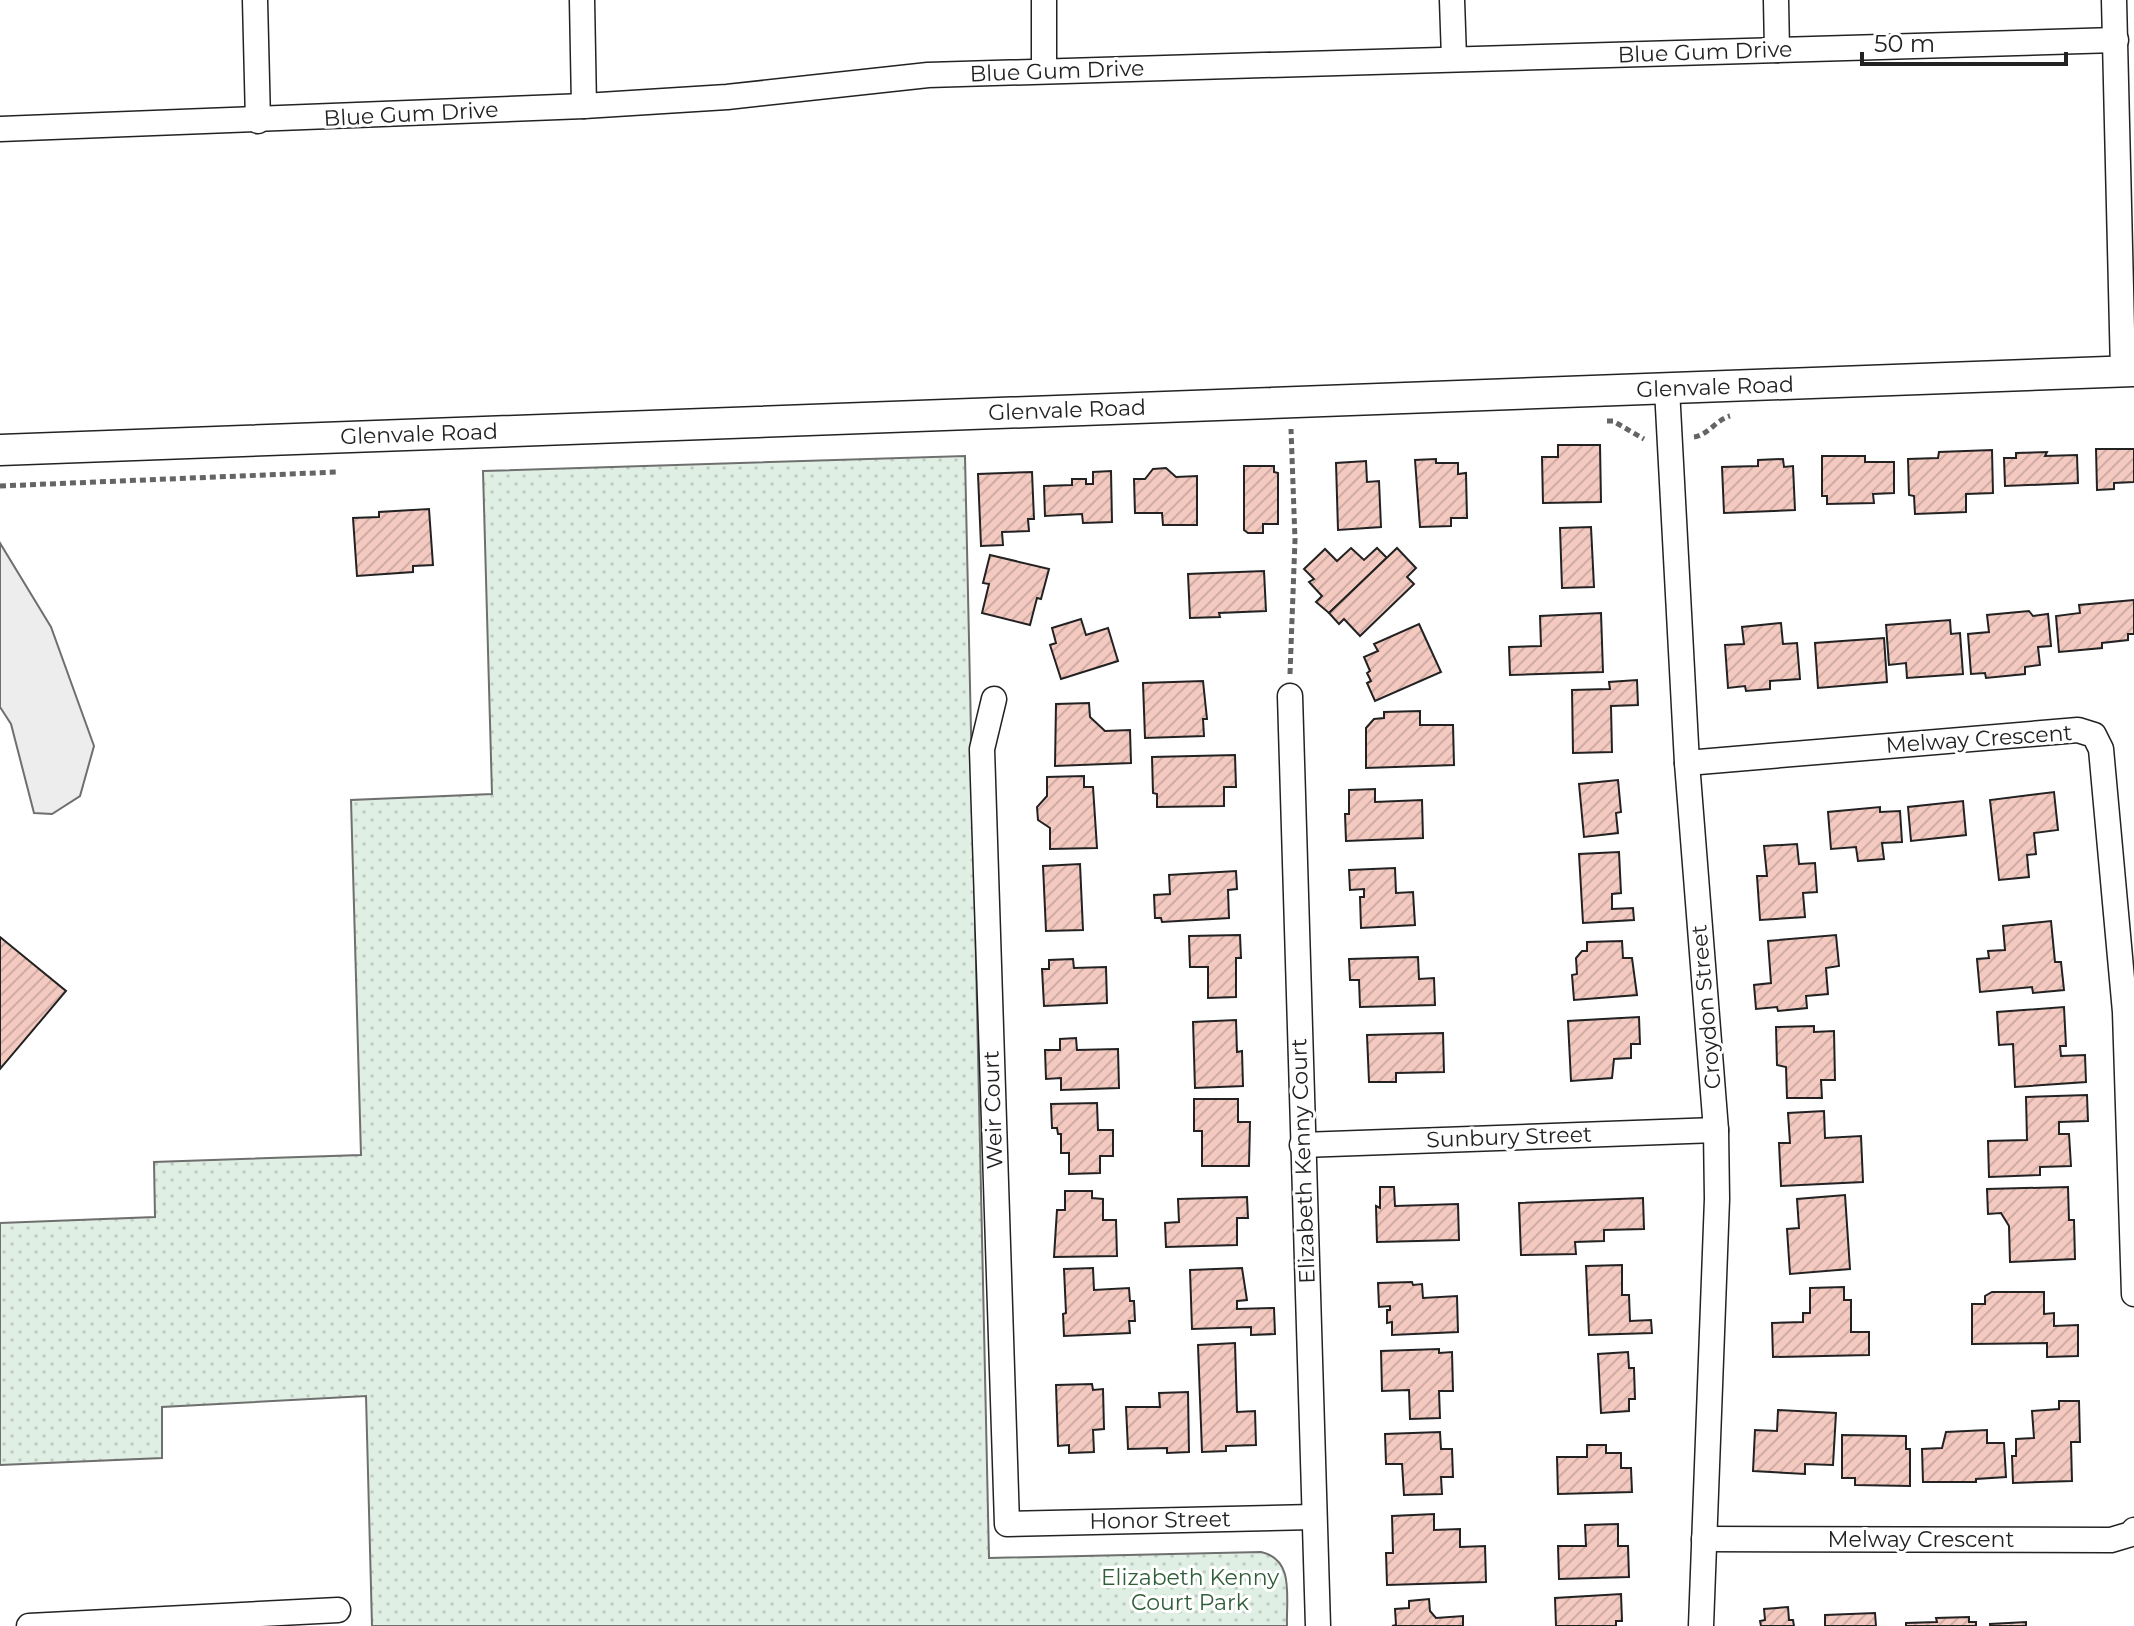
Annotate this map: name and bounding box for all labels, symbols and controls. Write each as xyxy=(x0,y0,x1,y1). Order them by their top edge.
scale bar xyxy=(1862,16,2066,66)
text: 50 m xyxy=(1874,29,1935,58)
street label: Blue Gum Drive xyxy=(1617,35,1793,69)
street label: Blue Gum Drive xyxy=(969,54,1145,88)
street label: Blue Gum Drive xyxy=(323,96,499,132)
street label: Glenvale Road xyxy=(1636,371,1794,403)
street label: Glenvale Road xyxy=(988,394,1146,426)
street label: Glenvale Road xyxy=(340,418,498,450)
street label: Melway Crescent xyxy=(1885,719,2073,759)
street label: Croydon Street xyxy=(1685,924,1727,1090)
street label: Elizabeth Kenny Court xyxy=(1285,1038,1321,1284)
street label: Weir Court xyxy=(977,1050,1009,1170)
street label: Sunbury Street xyxy=(1426,1121,1592,1153)
street label: Honor Street xyxy=(1089,1505,1231,1535)
street label: Melway Crescent xyxy=(1828,1526,2014,1553)
park label: Elizabeth Kenny Court Park xyxy=(1101,1564,1279,1616)

